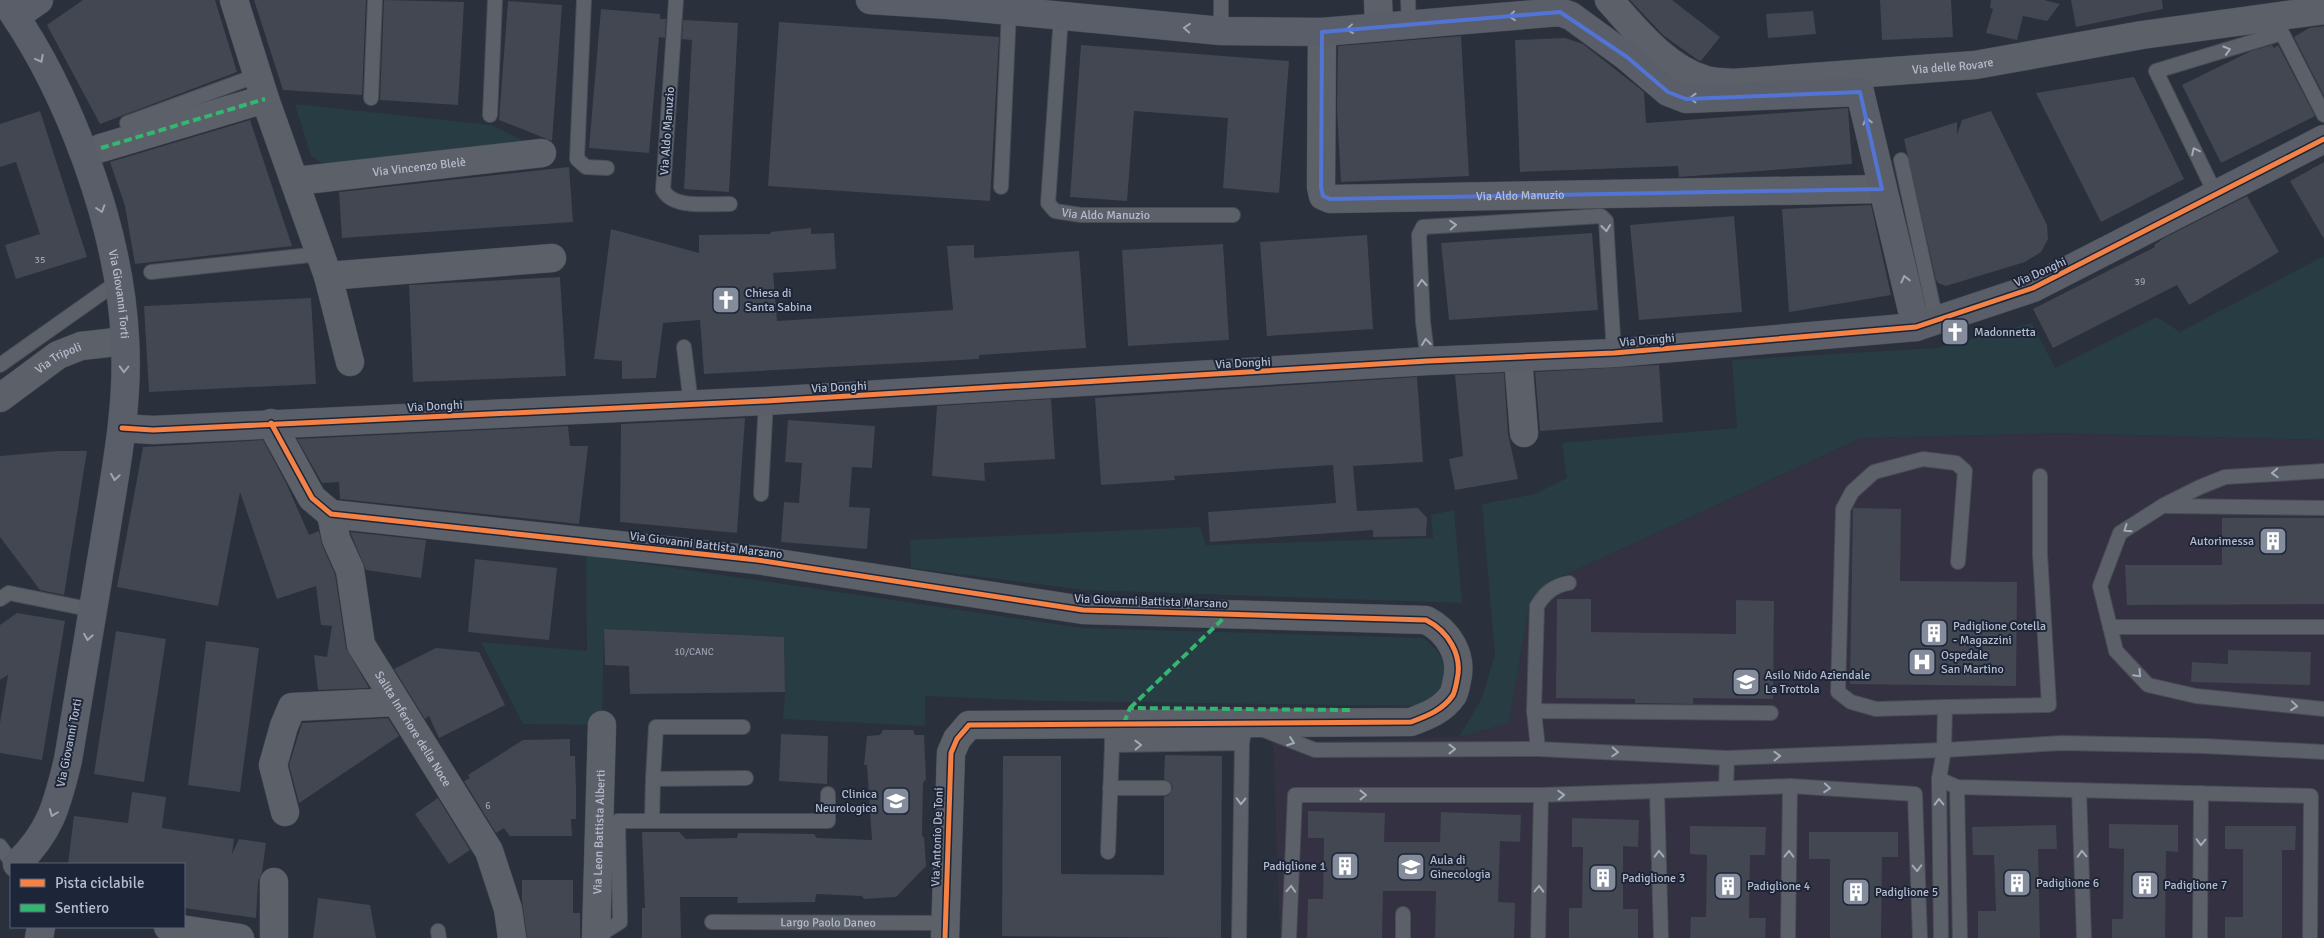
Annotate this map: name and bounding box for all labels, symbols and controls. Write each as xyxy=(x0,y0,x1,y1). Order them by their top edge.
one-way arrow xyxy=(1507,10,1515,21)
one-way arrow xyxy=(1183,23,1191,34)
one-way arrow xyxy=(1345,23,1353,34)
one-way arrow xyxy=(2222,45,2230,55)
one-way arrow xyxy=(33,54,43,63)
street label: Via delle Rovare xyxy=(1911,55,1995,78)
street label: Via Aldo Manuzio xyxy=(657,86,678,176)
one-way arrow xyxy=(1688,93,1696,103)
one-way arrow xyxy=(1863,117,1873,125)
one-way arrow xyxy=(2191,147,2201,156)
street label: Via Vincenzo Blelè xyxy=(372,155,467,180)
street label: Via Aldo Manuzio xyxy=(1476,188,1565,204)
one-way arrow xyxy=(95,204,105,213)
street label: Via Aldo Manuzio xyxy=(1060,205,1150,223)
one-way arrow xyxy=(1449,219,1457,230)
one-way arrow xyxy=(1600,224,1611,232)
street label: Via Giovanni Torti xyxy=(105,248,132,339)
house number: 35 xyxy=(35,254,45,266)
street label: Via Donghi xyxy=(2012,254,2069,291)
one-way arrow xyxy=(1900,276,1910,284)
house number: 39 xyxy=(2135,276,2145,288)
one-way arrow xyxy=(1416,279,1427,287)
church icon: Chiesa di Santa Sabina xyxy=(711,285,741,315)
place label: Chiesa di Santa Sabina xyxy=(745,286,812,315)
church icon: Madonnetta xyxy=(1940,317,1970,347)
place label: Madonnetta xyxy=(1974,325,2036,340)
street label: Via Donghi xyxy=(1619,331,1675,350)
one-way arrow xyxy=(1421,337,1432,345)
street label: Via Tripoli xyxy=(32,340,84,377)
street label: Via Donghi xyxy=(1215,355,1271,372)
one-way arrow xyxy=(119,365,130,373)
street label: Via Donghi xyxy=(811,379,867,396)
street label: Via Donghi xyxy=(407,398,463,415)
one-way arrow xyxy=(2271,468,2279,479)
one-way arrow xyxy=(110,473,121,481)
one-way arrow xyxy=(2123,523,2133,532)
building icon: Autorimessa xyxy=(2258,526,2288,556)
street label: Via Giovanni Battista Marsano xyxy=(629,529,783,562)
place label: Autorimessa xyxy=(2190,534,2254,549)
street label: Via Giovanni Battista Marsano xyxy=(1074,591,1228,612)
building icon: Padiglione Cotella - Magazzini xyxy=(1919,618,1949,648)
place label: Padiglione Cotella - Magazzini xyxy=(1953,619,2046,648)
one-way arrow xyxy=(84,633,94,641)
house number: 10/CANC xyxy=(674,646,714,658)
hospital icon: Ospedale San Martino xyxy=(1907,647,1937,677)
place label: Ospedale San Martino xyxy=(1941,648,2004,677)
school or university icon: Asilo Nido Aziendale La Trottola xyxy=(1731,667,1761,697)
street label: Salita Inferiore della Noce xyxy=(371,668,454,790)
place label: Asilo Nido Aziendale La Trottola xyxy=(1765,668,1870,697)
one-way arrow xyxy=(2132,668,2141,677)
street label: Via Giovanni Torti xyxy=(54,698,85,789)
one-way arrow xyxy=(2290,700,2298,711)
one-way arrow xyxy=(1286,736,1295,746)
one-way arrow xyxy=(1134,739,1142,750)
one-way arrow xyxy=(1448,744,1456,754)
one-way arrow xyxy=(1611,747,1619,758)
one-way arrow xyxy=(1774,751,1781,761)
street label: Via Leon Battista Alberti xyxy=(590,769,609,895)
one-way arrow xyxy=(1823,783,1831,794)
school or university icon: Clinica Neurologica xyxy=(881,786,911,816)
place label: Clinica Neurologica xyxy=(815,787,877,816)
street label: Via Antonio De Toni xyxy=(928,787,947,887)
one-way arrow xyxy=(1557,789,1565,800)
one-way arrow xyxy=(1360,790,1367,800)
one-way arrow xyxy=(1236,798,1246,806)
one-way arrow xyxy=(1934,798,1944,806)
house number: 6 xyxy=(485,800,491,812)
one-way arrow xyxy=(49,808,59,817)
one-way arrow xyxy=(2196,838,2206,846)
one-way arrow xyxy=(1654,850,1664,858)
one-way arrow xyxy=(1784,850,1794,858)
one-way arrow xyxy=(2076,850,2087,858)
building icon: Padiglione 1 xyxy=(1330,851,1360,881)
school or university icon: Aula di Ginecologia xyxy=(1396,852,1426,882)
place label: Aula di Ginecologia xyxy=(1430,853,1491,882)
place label: Padiglione 1 xyxy=(1263,859,1326,874)
legend xyxy=(10,863,185,928)
building icon: Padiglione 3 xyxy=(1588,863,1618,893)
one-way arrow xyxy=(1912,864,1923,872)
building icon: Padiglione 6 xyxy=(2002,868,2032,898)
building icon: Padiglione 7 xyxy=(2130,870,2160,900)
place label: Padiglione 3 xyxy=(1622,871,1685,886)
building icon: Padiglione 4 xyxy=(1713,871,1743,901)
text: Pista ciclabile xyxy=(55,874,144,892)
place label: Padiglione 6 xyxy=(2036,876,2099,891)
building icon: Padiglione 5 xyxy=(1841,877,1871,907)
place label: Padiglione 7 xyxy=(2164,878,2227,893)
place label: Padiglione 4 xyxy=(1747,879,1811,894)
one-way arrow xyxy=(1285,885,1296,893)
one-way arrow xyxy=(1534,885,1544,893)
place label: Padiglione 5 xyxy=(1875,885,1938,900)
text: Sentiero xyxy=(55,899,109,917)
street label: Largo Paolo Daneo xyxy=(780,915,876,931)

